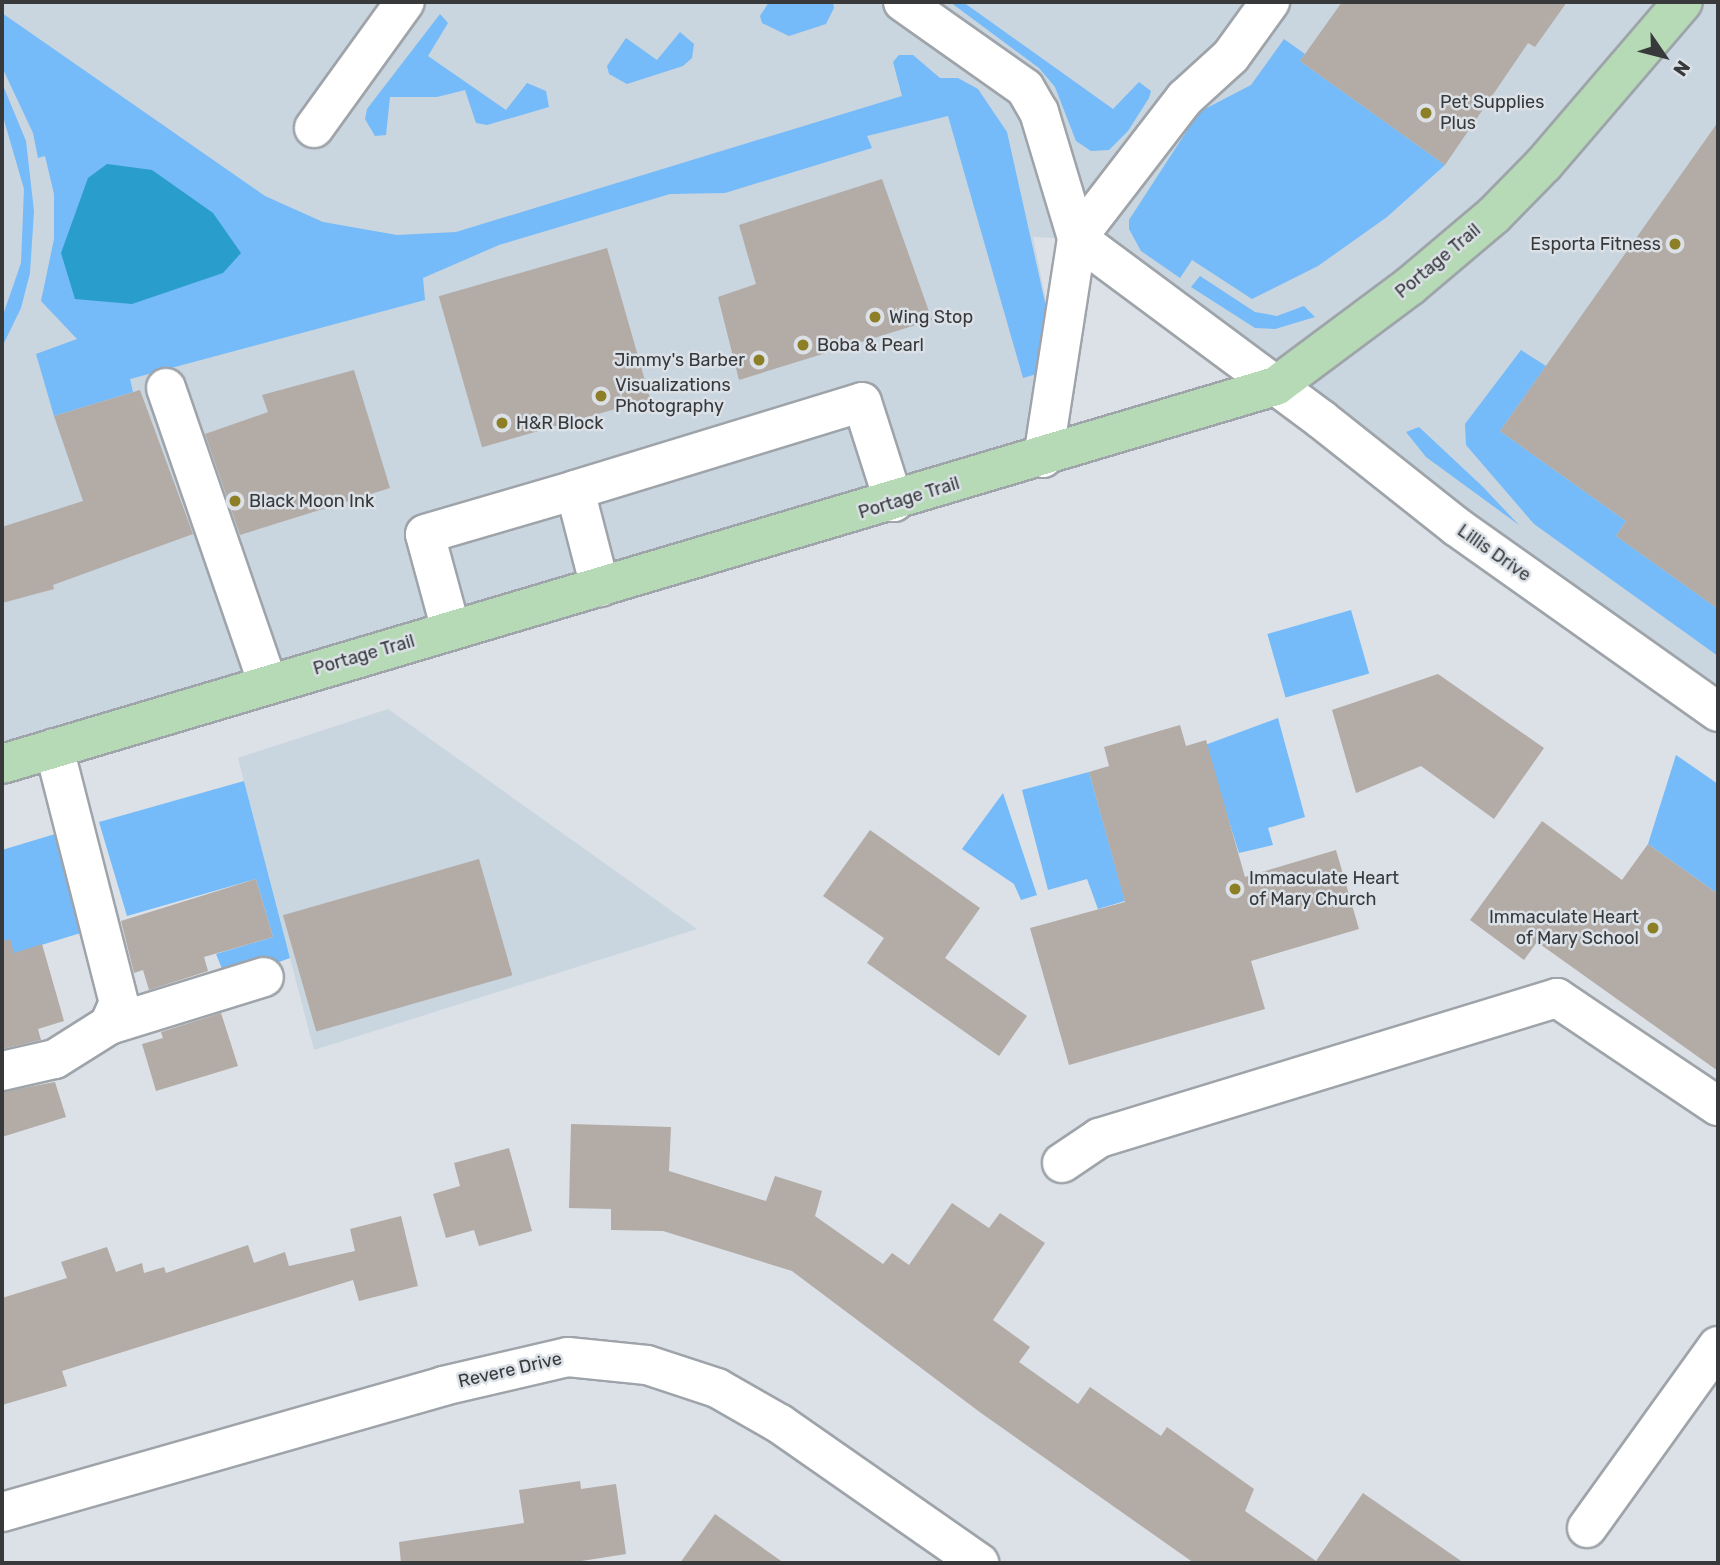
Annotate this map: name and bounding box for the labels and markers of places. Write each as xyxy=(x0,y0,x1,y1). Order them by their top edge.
place label: Pet Supplies Plus xyxy=(1440,92,1544,134)
marker: Pet Supplies Plus xyxy=(1418,105,1434,121)
place label: Esporta Fitness xyxy=(1530,233,1661,255)
marker: Esporta Fitness xyxy=(1667,236,1683,252)
place label: Wing Stop xyxy=(889,306,973,328)
marker: Wing Stop xyxy=(867,309,883,325)
place label: Boba & Pearl xyxy=(817,334,924,356)
marker: Boba & Pearl xyxy=(795,337,811,353)
place label: Jimmy's Barber xyxy=(614,349,745,371)
marker: Jimmy's Barber xyxy=(751,352,767,368)
place label: Visualizations Photography xyxy=(615,375,731,418)
marker: Visualizations Photography xyxy=(593,388,609,404)
place label: H&R Block xyxy=(516,412,603,434)
marker: H&R Block xyxy=(494,415,510,431)
place label: Black Moon Ink xyxy=(249,490,374,512)
marker: Black Moon Ink xyxy=(227,493,243,509)
place label: Immaculate Heart of Mary Church xyxy=(1249,868,1399,910)
marker: Immaculate Heart of Mary Church xyxy=(1227,881,1243,897)
place label: Immaculate Heart of Mary School xyxy=(1489,907,1639,950)
marker: Immaculate Heart of Mary School xyxy=(1645,920,1661,936)

